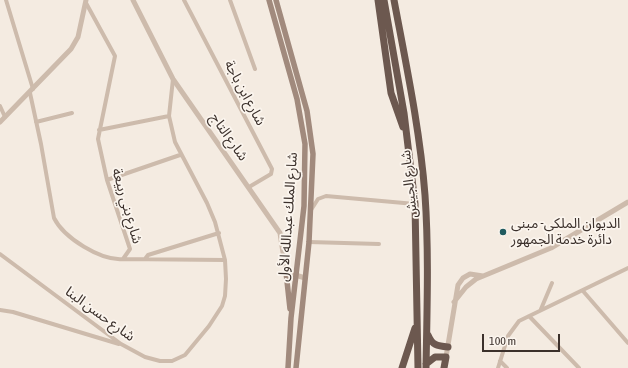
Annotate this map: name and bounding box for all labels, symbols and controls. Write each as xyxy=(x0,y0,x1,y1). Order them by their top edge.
street label: شارع ابن باجة xyxy=(221,58,269,128)
street label: شارع التاج xyxy=(207,110,251,164)
street label: شارع الجيش xyxy=(397,149,421,219)
street label: شارع الملك عبدالله الأول xyxy=(275,152,301,282)
street label: شارع بني ربيعة xyxy=(108,166,146,246)
place label: الديوان الملكي- مبنى دائرة خدمة الجمهور xyxy=(511,216,620,248)
marker: الديوان الملكي- مبنى دائرة خدمة الجمهور xyxy=(498,227,508,237)
street label: شارع حسن البنا xyxy=(62,283,138,345)
scale bar xyxy=(484,326,562,352)
text: 100 m xyxy=(489,334,516,348)

